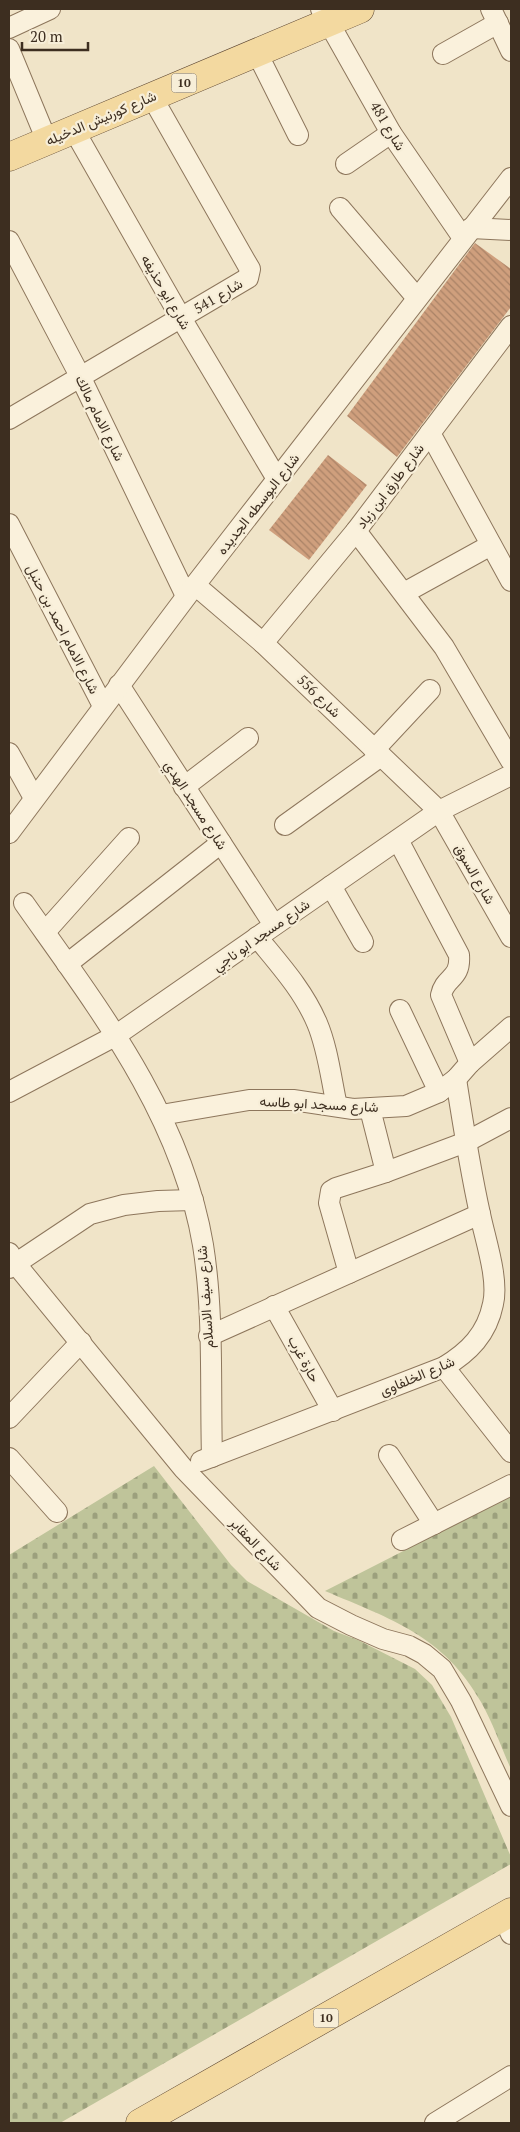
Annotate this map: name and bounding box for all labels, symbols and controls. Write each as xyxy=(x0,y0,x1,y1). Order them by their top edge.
scale bar xyxy=(22,20,89,52)
text: 20 m xyxy=(30,26,63,46)
road number: 10 xyxy=(172,74,196,92)
street label: شارع كورنيش الدخيله xyxy=(43,86,160,151)
street label: شارع 481 xyxy=(365,98,410,155)
street label: شارع ابو حذيفه xyxy=(135,251,196,334)
street label: شارع 541 xyxy=(190,274,247,319)
street label: شارع الامام مالك xyxy=(70,372,129,465)
street label: شارع طارق ابن زياد xyxy=(351,439,430,533)
street label: شارع البوسطه الجديده xyxy=(212,449,305,559)
street label: شارع الامام احمد بن حنبل xyxy=(21,561,104,698)
street label: شارع 556 xyxy=(292,670,345,723)
street label: شارع مسجد الهدي xyxy=(158,756,232,855)
street label: شارع السوق xyxy=(449,840,500,908)
street label: شارع مسجد ابو ناجي xyxy=(208,894,315,978)
street label: شارع مسجد ابو طاسه xyxy=(259,1091,379,1118)
street label: شارع سيف الاسلام xyxy=(191,1245,220,1349)
street label: حارة غرب xyxy=(284,1332,325,1385)
street label: شارع الخلفاوى xyxy=(376,1351,458,1402)
street label: شارع المقابر xyxy=(224,1512,286,1576)
road number: 10 xyxy=(314,2009,338,2028)

